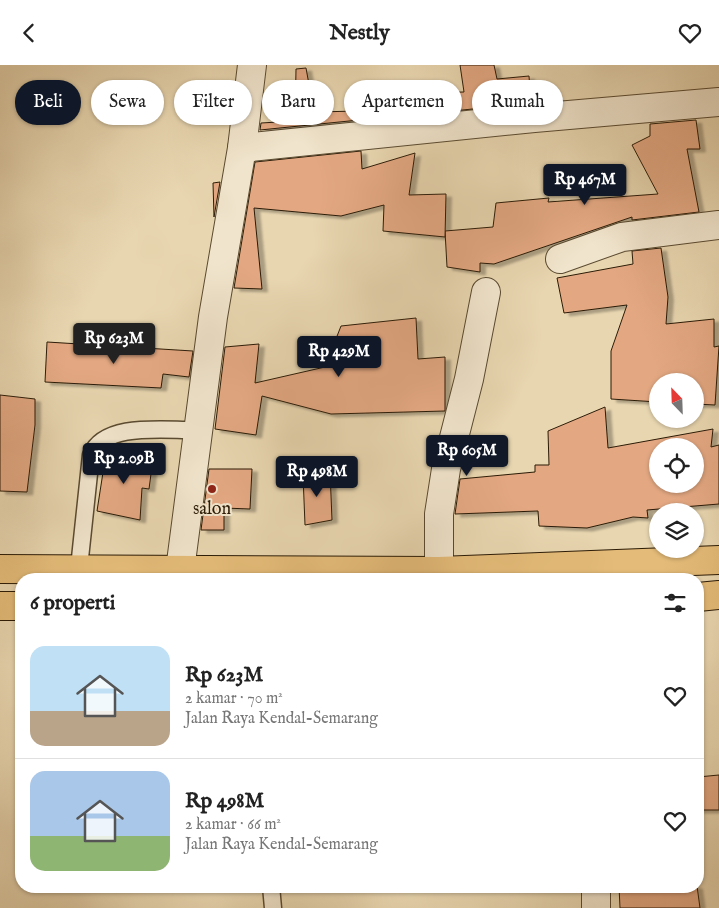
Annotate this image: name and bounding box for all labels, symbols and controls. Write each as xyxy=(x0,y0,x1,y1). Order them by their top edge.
icon: back xyxy=(15,19,43,47)
text: Nestly xyxy=(329,19,390,47)
icon: heart xyxy=(676,19,704,47)
chip: Beli xyxy=(15,80,81,125)
chip: Sewa xyxy=(91,80,164,125)
chip: Filter xyxy=(174,80,252,125)
chip: Baru xyxy=(262,80,334,125)
chip: Apartemen xyxy=(344,80,462,125)
chip: Rumah xyxy=(472,80,563,125)
pin: Rp 467M xyxy=(539,163,631,206)
text: Rp 467M xyxy=(554,170,616,190)
pin: Rp 623M xyxy=(68,323,160,365)
text: Rp 623M xyxy=(84,329,144,349)
pin: Rp 429M xyxy=(293,335,385,378)
text: Rp 429M xyxy=(308,342,370,362)
north arrow xyxy=(649,373,704,427)
map controls xyxy=(649,373,704,558)
pin: Rp 605M xyxy=(421,435,513,477)
button: locate xyxy=(649,438,704,493)
text: Rp 605M xyxy=(437,441,497,461)
pin: Rp 2.09B xyxy=(72,443,176,485)
text: Rp 2.09B xyxy=(94,449,154,469)
pin: Rp 498M xyxy=(271,455,363,498)
text: Rp 498M xyxy=(287,462,347,482)
marker: salon xyxy=(206,483,218,495)
place label: salon xyxy=(193,498,231,521)
button: layers xyxy=(649,503,704,558)
icon: filters xyxy=(661,589,689,617)
text: 6 properti xyxy=(30,590,115,617)
text: Rp 623M xyxy=(185,662,263,689)
icon: home xyxy=(70,666,130,726)
icon: heart xyxy=(661,682,689,710)
text: 2 kamar · 70 m² xyxy=(185,689,283,709)
text: Jalan Raya Kendal-Semarang xyxy=(185,709,378,729)
text: Rp 498M xyxy=(185,788,264,815)
icon: home xyxy=(70,791,130,851)
icon: heart xyxy=(661,807,689,835)
text: 2 kamar · 66 m² xyxy=(185,815,281,835)
text: Jalan Raya Kendal-Semarang xyxy=(185,835,378,855)

